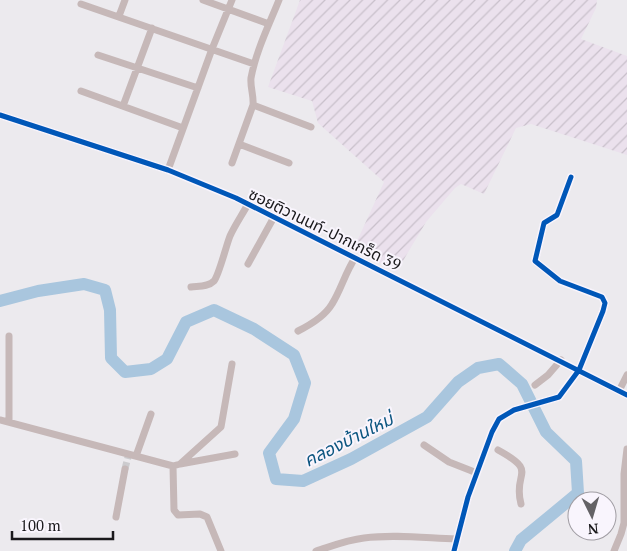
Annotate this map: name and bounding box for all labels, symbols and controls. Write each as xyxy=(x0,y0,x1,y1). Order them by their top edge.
street label: ซอยติวานนท์-ปากเกร็ด 39 xyxy=(245,183,405,275)
water label: คลองบ้านใหม่ xyxy=(299,405,400,472)
north arrow xyxy=(567,491,617,541)
scale bar xyxy=(12,508,114,540)
text: 100 m xyxy=(20,515,61,535)
text: N xyxy=(587,520,599,539)

